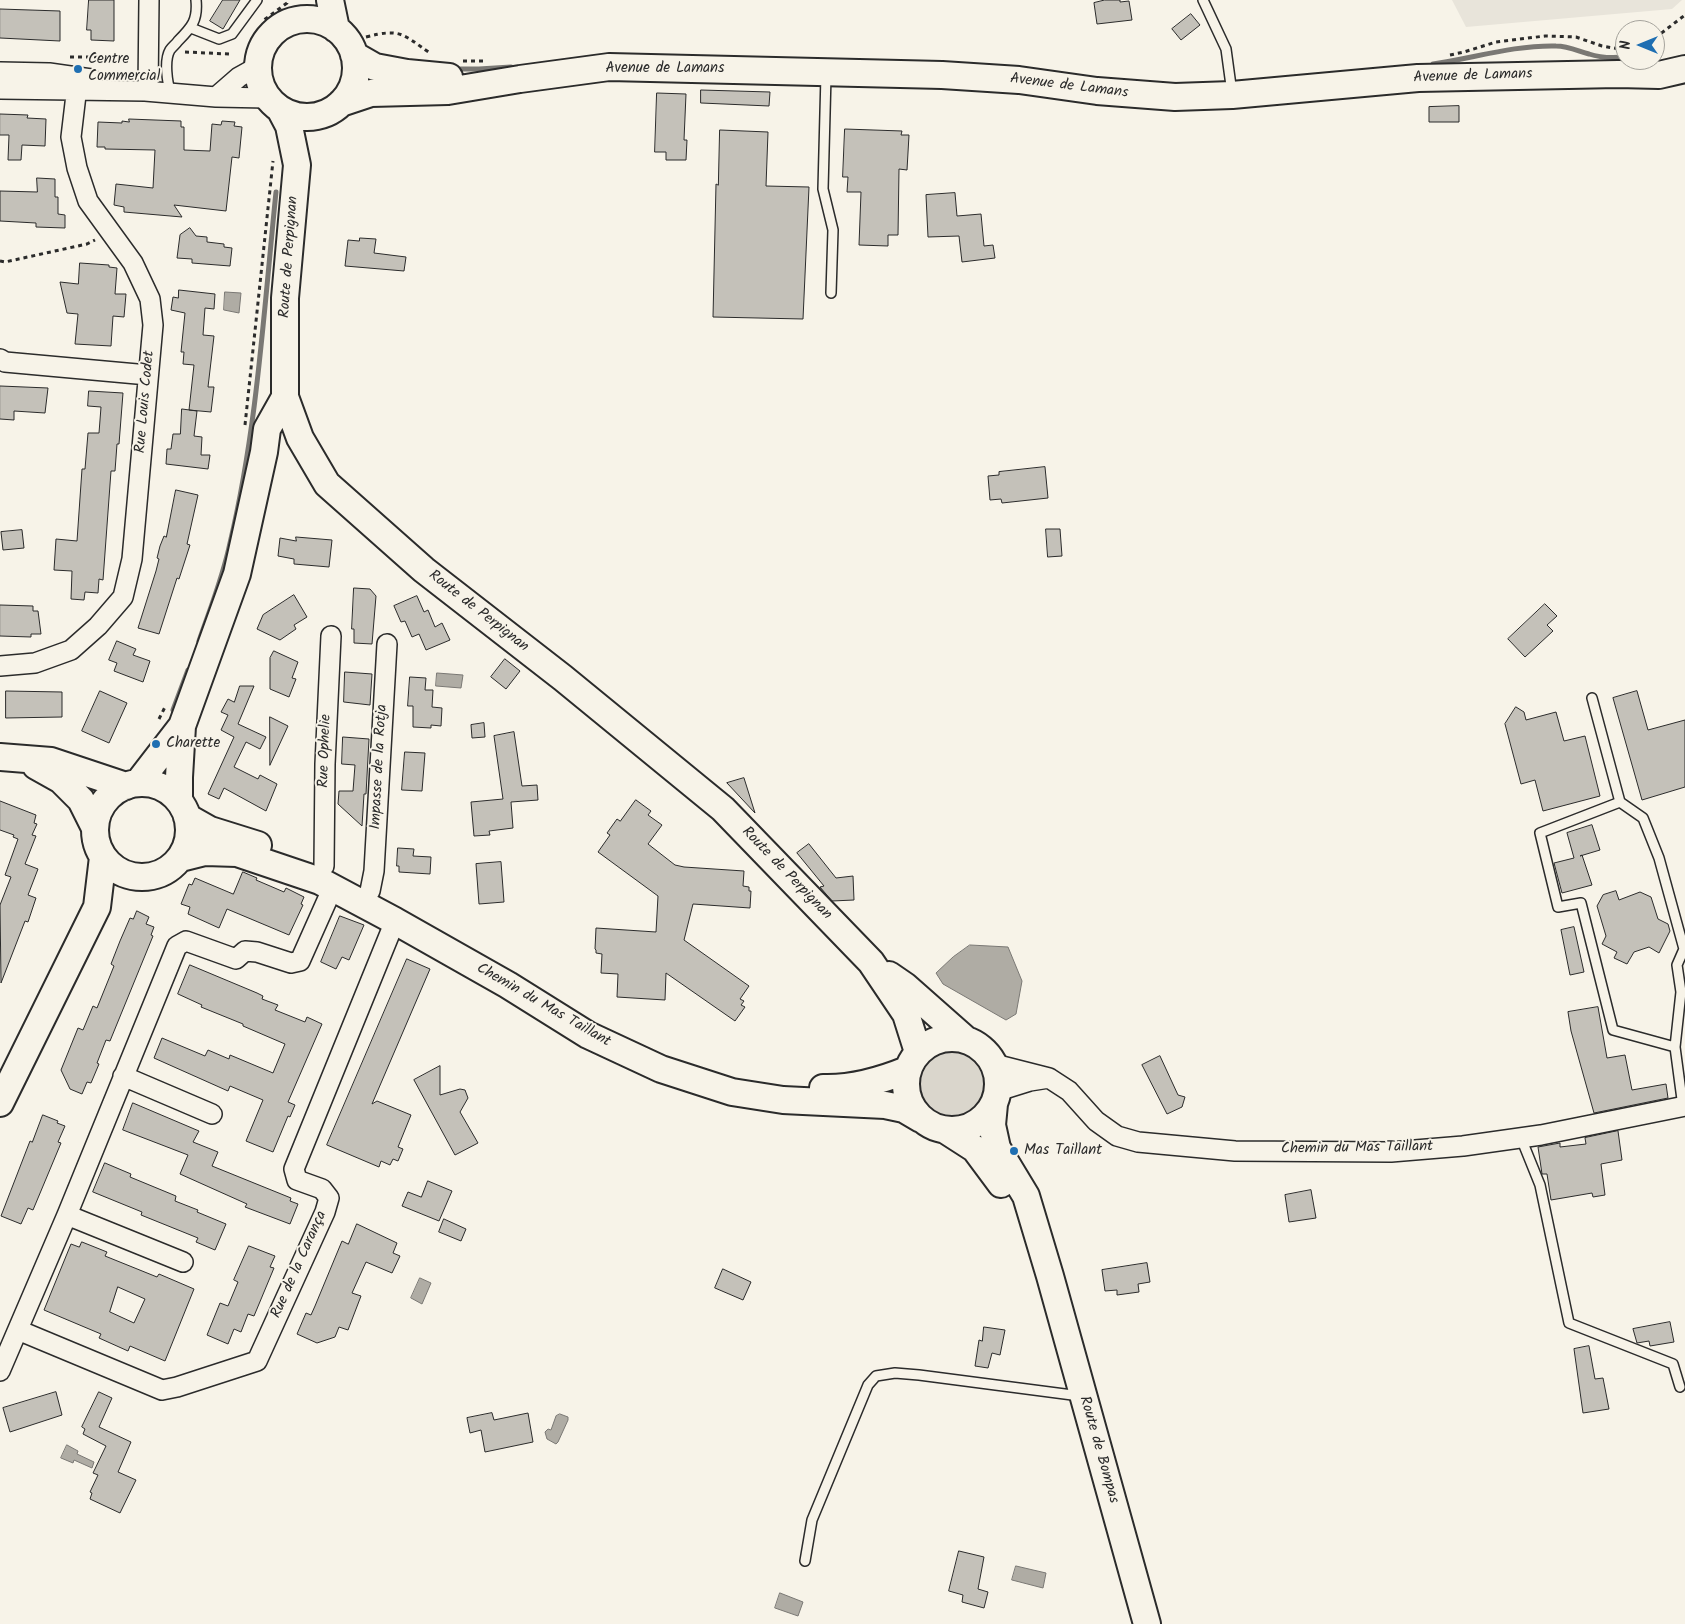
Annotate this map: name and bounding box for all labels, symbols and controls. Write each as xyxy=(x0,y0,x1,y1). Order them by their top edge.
north arrow xyxy=(1615,20,1665,70)
text: N xyxy=(1615,41,1637,49)
place label: Centre Commercial xyxy=(88,51,160,86)
street label: Avenue de Lamans xyxy=(605,60,725,78)
marker: Centre Commercial xyxy=(72,63,84,75)
street label: Avenue de Lamans xyxy=(1413,66,1533,88)
street label: Avenue de Lamans xyxy=(1009,71,1129,103)
street label: Route de Perpignan xyxy=(277,195,303,319)
street label: Rue Louis Codet xyxy=(133,350,159,454)
street label: Route de Perpignan xyxy=(424,567,532,657)
street label: Impasse de la Rotja xyxy=(368,704,392,830)
street label: Rue Ophelie xyxy=(316,714,336,788)
place label: Charette xyxy=(166,735,220,753)
marker: Charette xyxy=(150,738,162,750)
street label: Route de Perpignan xyxy=(737,824,835,924)
street label: Chemin du Mas Taillant xyxy=(473,960,613,1052)
street label: Chemin du Mas Taillant xyxy=(1281,1139,1433,1159)
place label: Mas Taillant xyxy=(1024,1142,1102,1160)
marker: Mas Taillant xyxy=(1008,1145,1020,1157)
street label: Rue de la Carança xyxy=(268,1209,332,1321)
street label: Route de Bompas xyxy=(1074,1394,1122,1506)

